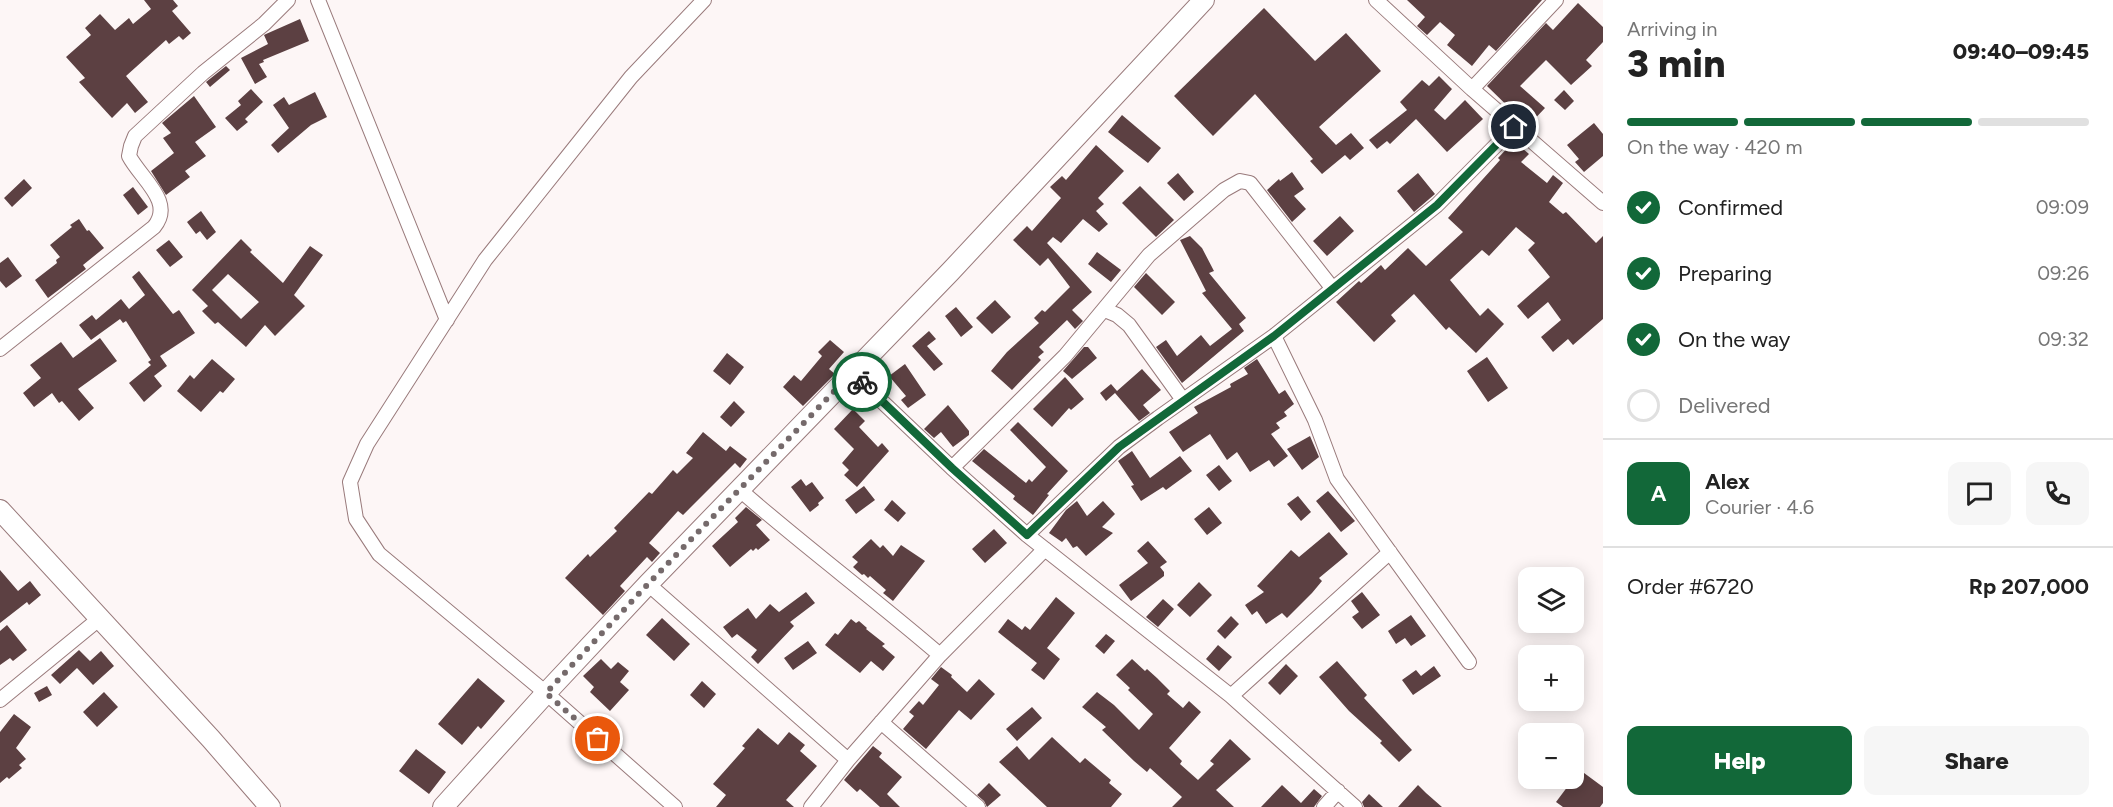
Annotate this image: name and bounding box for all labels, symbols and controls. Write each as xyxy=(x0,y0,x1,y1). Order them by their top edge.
text: Arriving in xyxy=(1627,17,1717,41)
text: 09:40–09:45 xyxy=(1953,38,2089,65)
text: 3 min xyxy=(1627,40,1725,87)
pin xyxy=(1488,101,1539,152)
icon: home xyxy=(1497,110,1530,143)
text: On the way · 420 m xyxy=(1627,135,1803,159)
icon: check xyxy=(1627,191,1660,224)
text: Confirmed xyxy=(1678,194,1783,221)
text: 09:09 xyxy=(2036,195,2089,219)
icon: check xyxy=(1627,257,1660,290)
text: Preparing xyxy=(1678,260,1772,287)
text: 09:26 xyxy=(2037,261,2089,285)
icon: check xyxy=(1627,323,1660,356)
text: On the way xyxy=(1678,326,1790,353)
text: 09:32 xyxy=(2038,327,2089,351)
courier xyxy=(832,352,892,412)
icon: bike xyxy=(846,366,879,399)
text: Delivered xyxy=(1678,392,1771,419)
button: chat xyxy=(1948,462,2011,525)
button: phone xyxy=(2026,462,2089,525)
text: Alex xyxy=(1705,468,1750,495)
text: A xyxy=(1651,480,1666,507)
text: Courier · 4.6 xyxy=(1705,495,1814,519)
map controls xyxy=(1518,567,1584,789)
button: layers xyxy=(1518,567,1584,633)
text: Order #6720 xyxy=(1627,573,1754,600)
text: Rp 207,000 xyxy=(1969,573,2089,600)
button: + xyxy=(1518,645,1584,711)
pin xyxy=(572,713,623,764)
icon: bag xyxy=(581,722,614,755)
button: − xyxy=(1518,723,1584,789)
button: Help xyxy=(1627,726,1852,795)
button: Share xyxy=(1864,726,2089,795)

